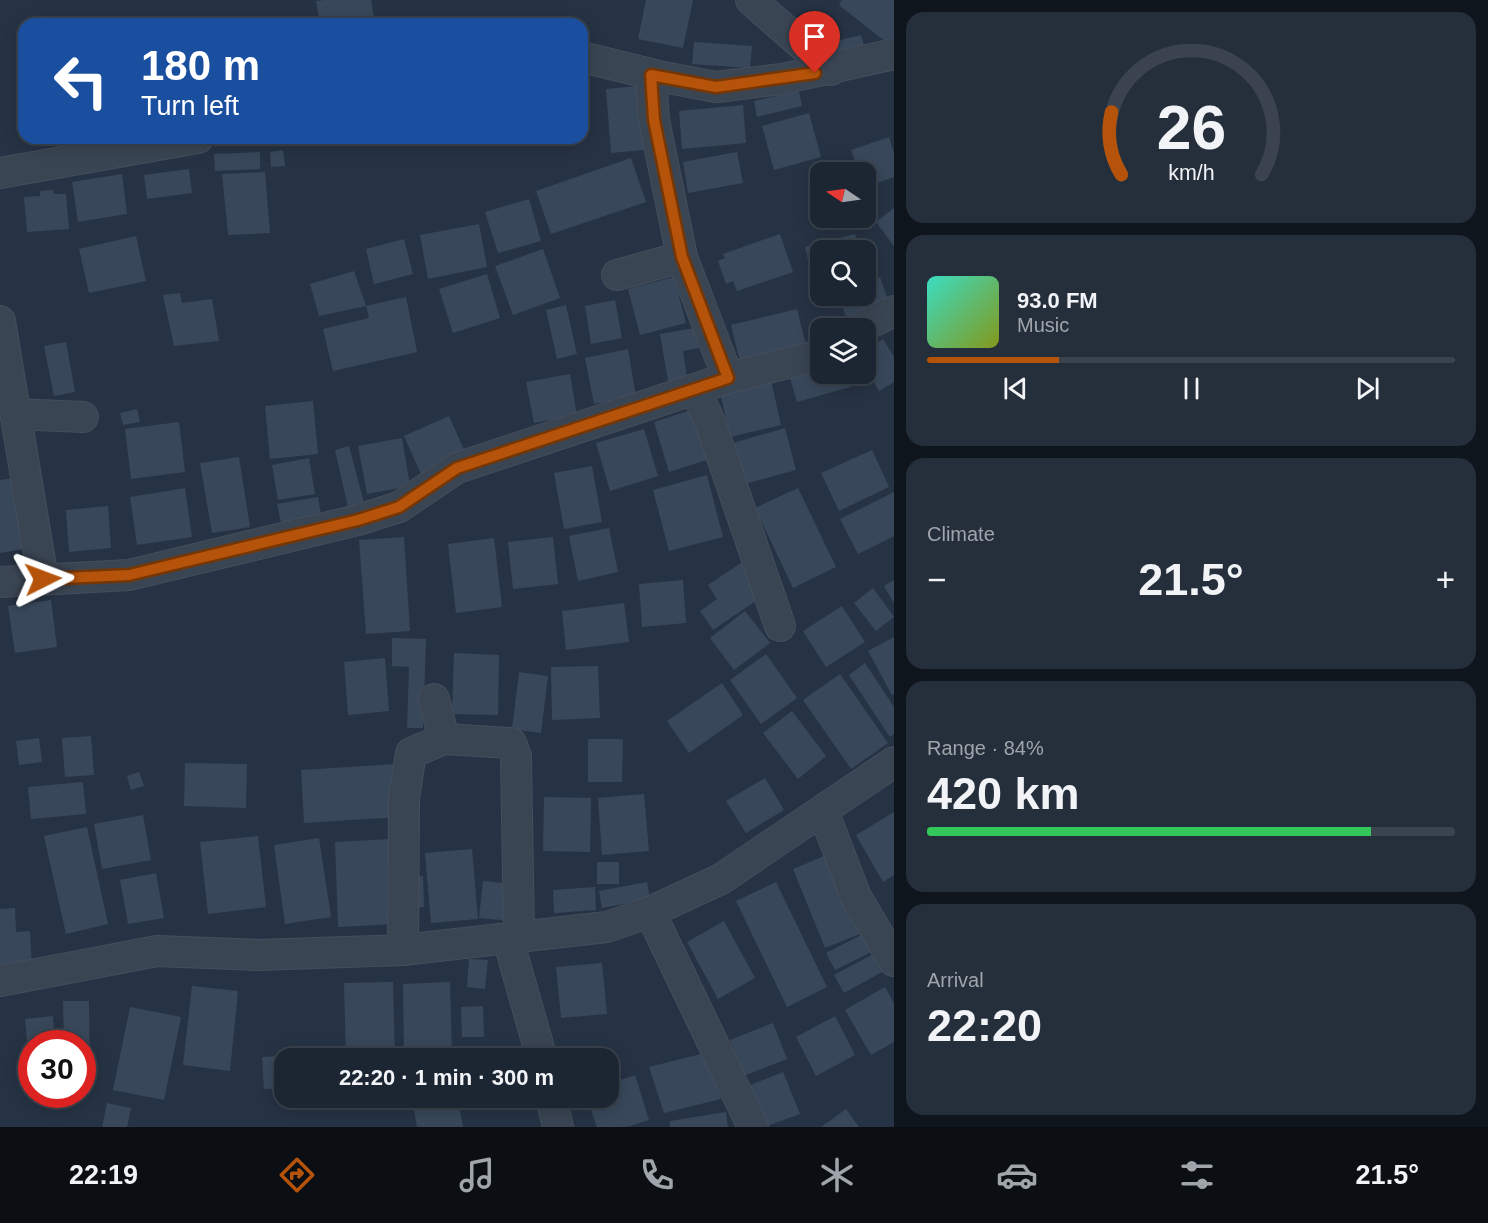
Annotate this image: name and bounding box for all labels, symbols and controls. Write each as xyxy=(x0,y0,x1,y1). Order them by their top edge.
pin xyxy=(789,11,840,73)
icon: arrive xyxy=(798,20,831,53)
icon: left xyxy=(42,42,120,120)
text: 180 m xyxy=(141,42,260,89)
text: Turn left xyxy=(141,91,239,121)
text: 26 xyxy=(1156,93,1226,162)
text: km/h xyxy=(1168,161,1214,185)
north arrow xyxy=(810,162,876,228)
map controls xyxy=(810,162,876,384)
button: search xyxy=(810,240,876,306)
text: 93.0 FM xyxy=(1017,288,1098,313)
text: Music xyxy=(1017,314,1069,336)
button: layers xyxy=(810,318,876,384)
icon: previous xyxy=(999,372,1032,405)
icon: pause xyxy=(1175,372,1208,405)
icon: next xyxy=(1351,372,1384,405)
text: Climate xyxy=(927,523,995,545)
position arrow xyxy=(11,547,75,611)
text: 21.5° xyxy=(1138,554,1244,605)
text: − xyxy=(927,561,946,598)
text: + xyxy=(1436,561,1455,598)
text: Range · 84% xyxy=(927,737,1044,759)
text: 420 km xyxy=(927,768,1080,819)
text: Arrival xyxy=(927,969,984,991)
text: 22:20 xyxy=(927,1000,1042,1051)
speed limit sign: 30 xyxy=(18,1030,96,1108)
text: 22:20 · 1 min · 300 m xyxy=(339,1065,554,1090)
icon: directions xyxy=(276,1154,318,1196)
icon: music xyxy=(456,1154,498,1196)
icon: phone xyxy=(636,1154,678,1196)
icon: climate xyxy=(816,1154,858,1196)
icon: car xyxy=(996,1154,1038,1196)
icon: filters xyxy=(1176,1154,1218,1196)
text: 22:19 xyxy=(69,1160,138,1190)
text: 21.5° xyxy=(1356,1160,1419,1190)

